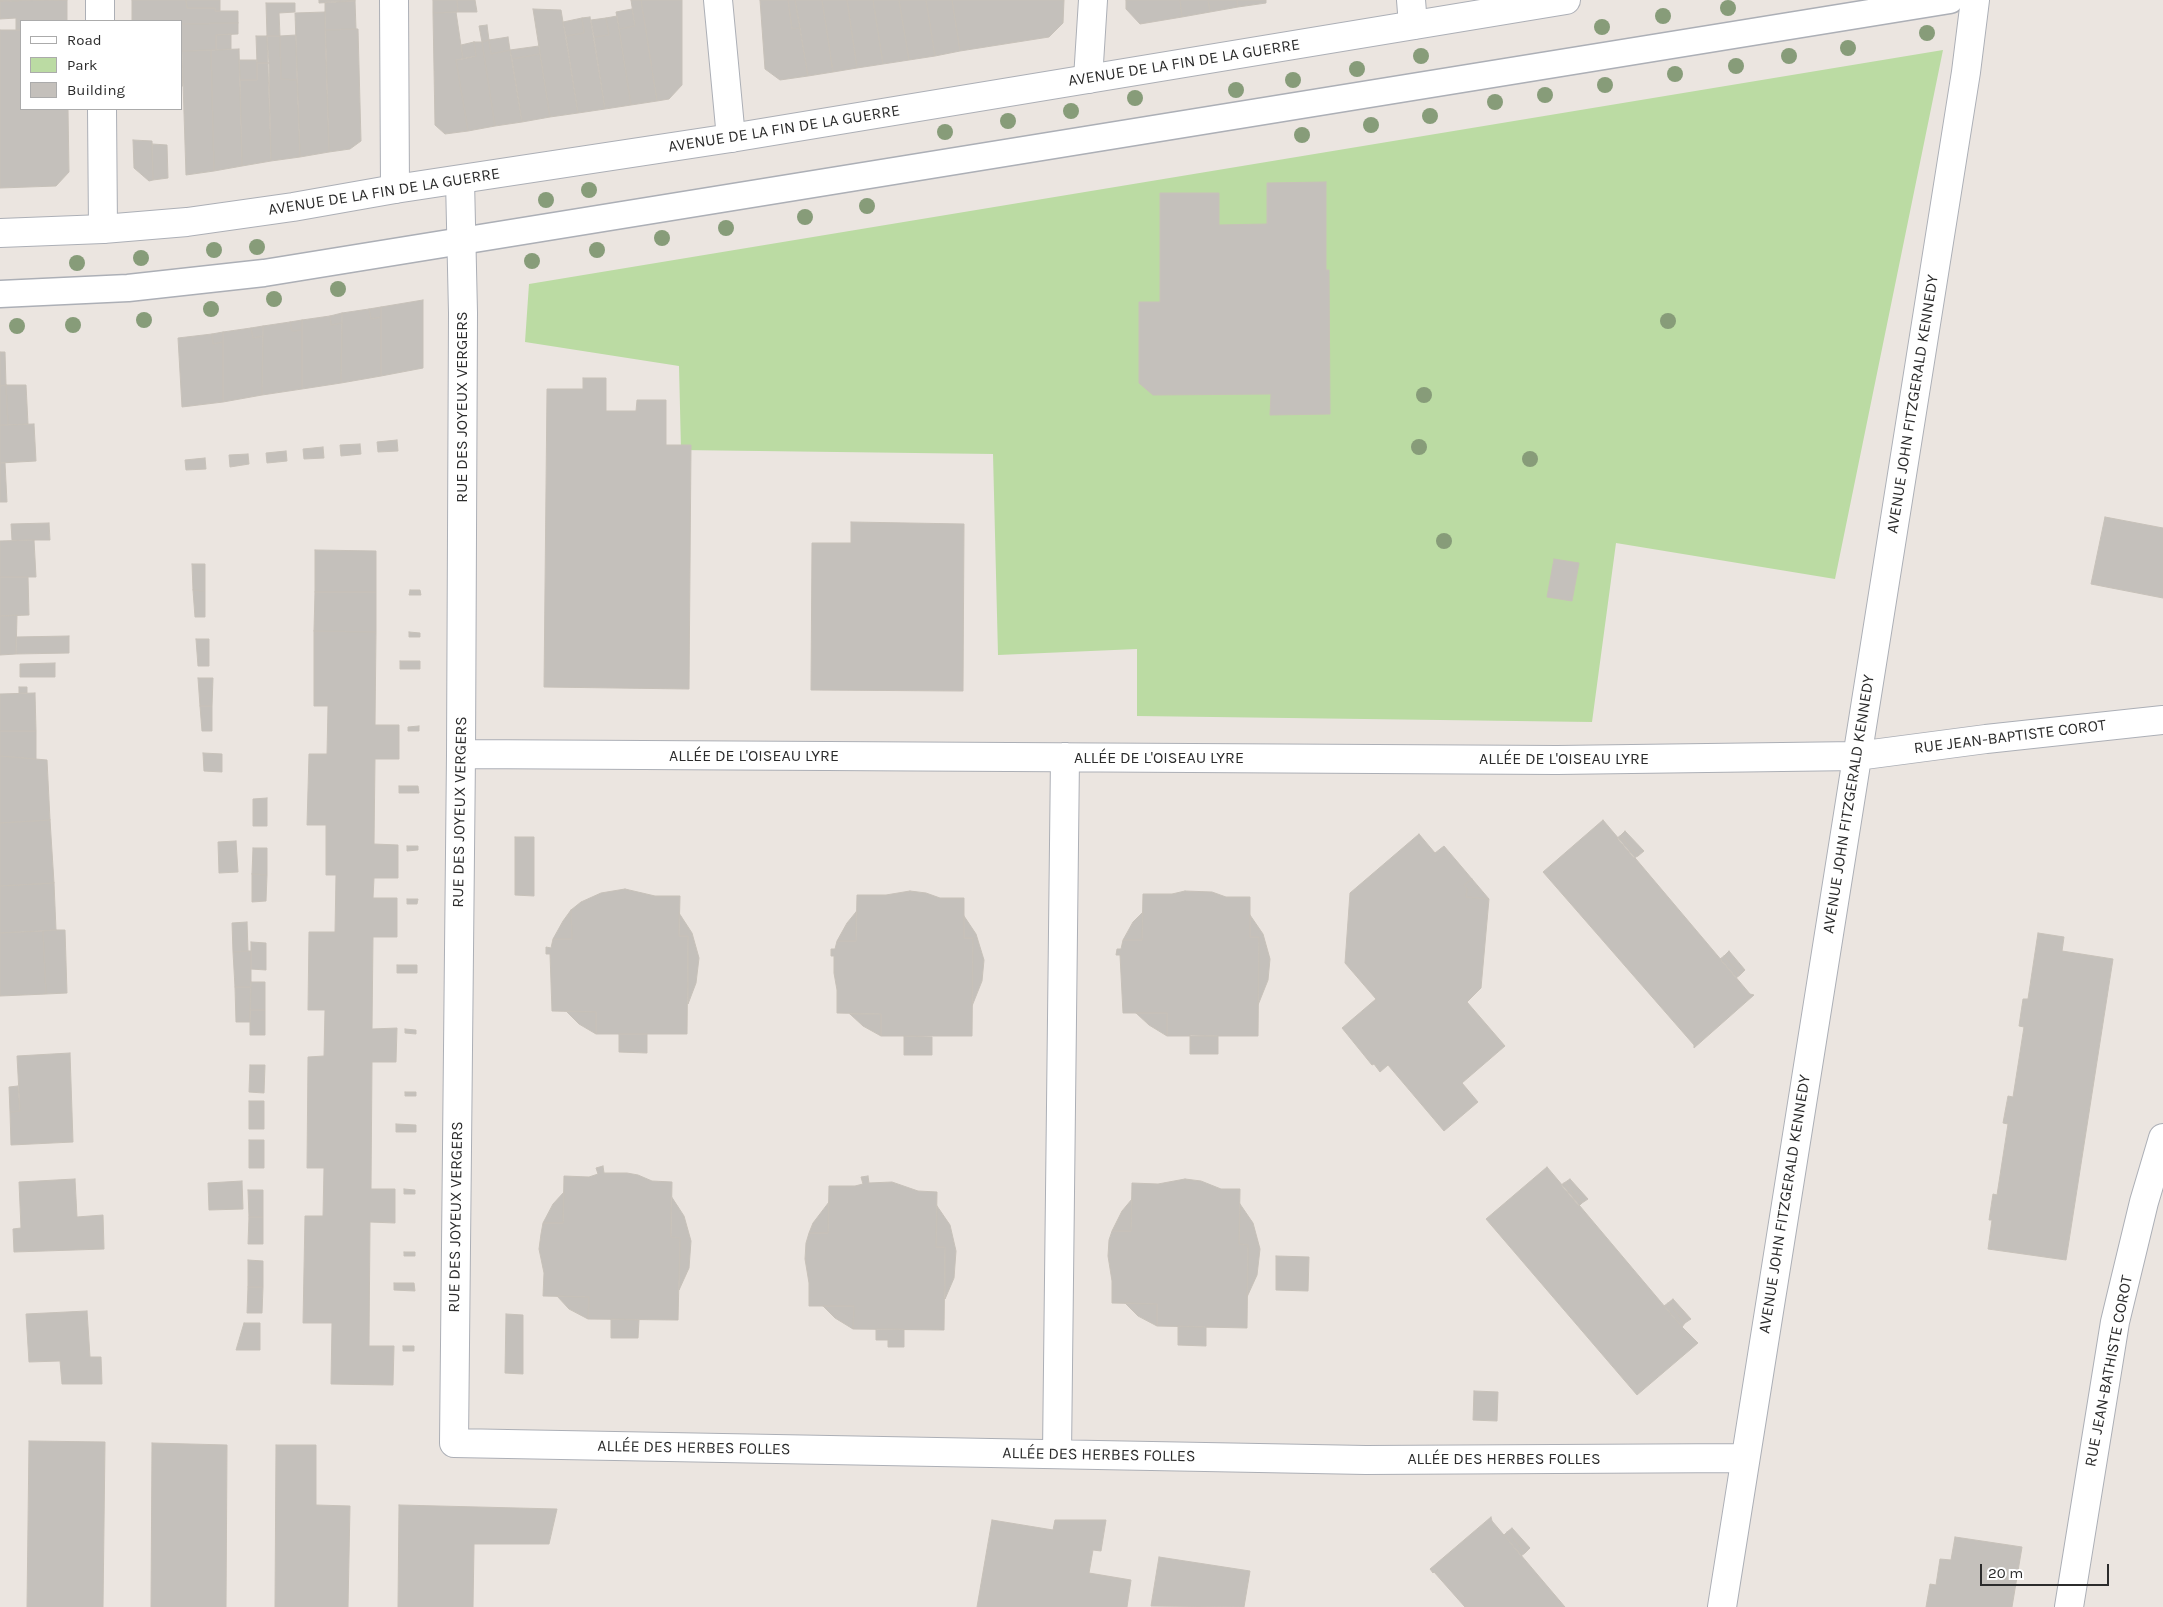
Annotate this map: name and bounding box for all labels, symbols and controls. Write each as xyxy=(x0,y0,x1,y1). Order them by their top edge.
legend xyxy=(20,20,182,110)
text: Road xyxy=(67,31,102,49)
street label: AVENUE DE LA FIN DE LA GUERRE xyxy=(1067,35,1301,91)
text: Park xyxy=(67,56,97,74)
text: Building xyxy=(67,81,125,99)
street label: AVENUE DE LA FIN DE LA GUERRE xyxy=(667,101,901,157)
street label: AVENUE DE LA FIN DE LA GUERRE xyxy=(267,164,501,220)
street label: AVENUE JOHN FITZGERALD KENNEDY xyxy=(1883,273,1943,535)
street label: RUE DES JOYEUX VERGERS xyxy=(452,311,472,503)
street label: AVENUE JOHN FITZGERALD KENNEDY xyxy=(1819,673,1879,935)
street label: RUE DES JOYEUX VERGERS xyxy=(449,716,471,908)
street label: RUE JEAN-BAPTISTE COROT xyxy=(1913,716,2107,758)
street label: ALLÉE DE L'OISEAU LYRE xyxy=(669,746,839,766)
street label: ALLÉE DE L'OISEAU LYRE xyxy=(1074,748,1244,768)
street label: ALLÉE DE L'OISEAU LYRE xyxy=(1479,749,1649,769)
street label: AVENUE JOHN FITZGERALD KENNEDY xyxy=(1755,1073,1815,1335)
street label: RUE DES JOYEUX VERGERS xyxy=(445,1121,467,1313)
street label: RUE JEAN-BATHISTE COROT xyxy=(2081,1274,2137,1468)
street label: ALLÉE DES HERBES FOLLES xyxy=(597,1437,791,1459)
street label: ALLÉE DES HERBES FOLLES xyxy=(1002,1444,1196,1466)
street label: ALLÉE DES HERBES FOLLES xyxy=(1407,1449,1601,1469)
scale bar xyxy=(1983,1554,2112,1586)
text: 20 m xyxy=(1988,1564,2023,1582)

